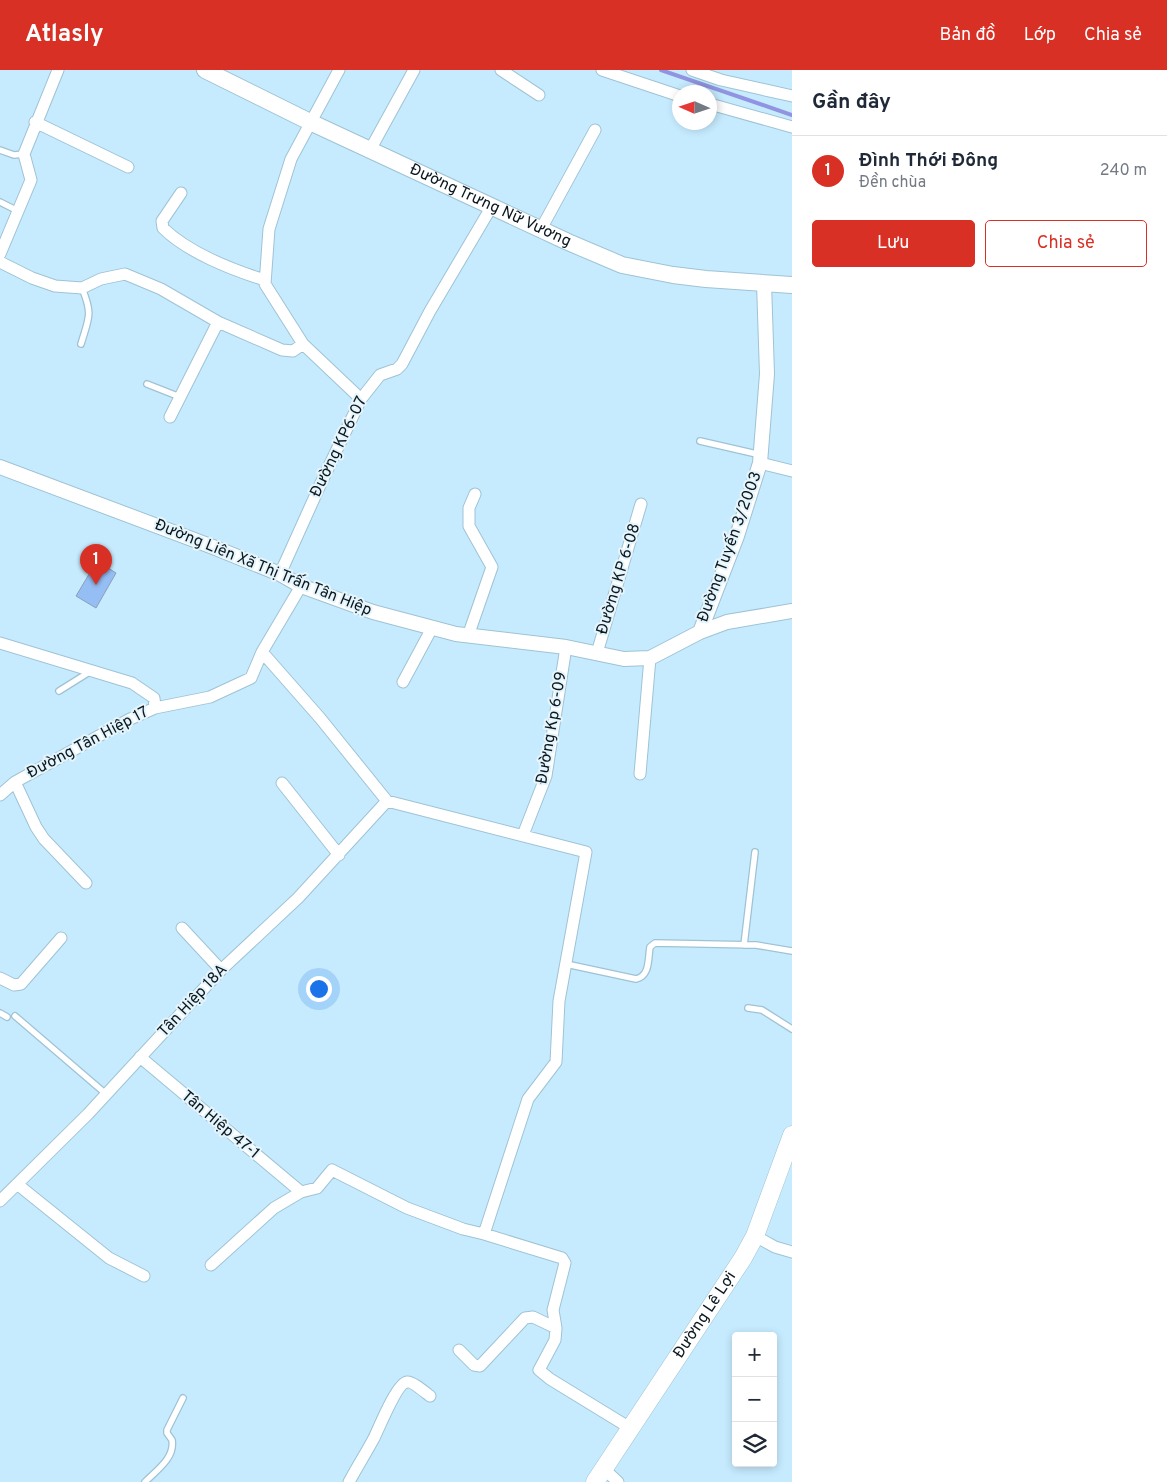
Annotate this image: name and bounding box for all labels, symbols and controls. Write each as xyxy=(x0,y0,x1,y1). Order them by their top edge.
text: Atlasly xyxy=(25,20,104,50)
text: Bản đồ xyxy=(939,24,996,47)
text: Lớp xyxy=(1024,24,1056,47)
text: Chia sẻ xyxy=(1084,24,1142,47)
north arrow xyxy=(672,85,717,130)
text: Gần đây xyxy=(812,89,891,116)
text: Đình Thới Đông xyxy=(859,149,998,173)
street label: Đường Trưng Nữ Vương xyxy=(406,160,574,252)
text: 1 xyxy=(825,161,831,181)
text: 240 m xyxy=(1100,161,1147,181)
text: Đền chùa xyxy=(859,173,926,193)
button: Lưu xyxy=(812,220,975,267)
button: Chia sẻ xyxy=(985,220,1147,267)
street label: Đường KP6-07 xyxy=(306,393,372,501)
street label: Đường Tuyến 3/2003 xyxy=(692,469,767,625)
street label: Đường Liên Xã Thị Trấn Tân Hiệp xyxy=(151,514,375,621)
street label: Đường KP 6-08 xyxy=(593,521,645,637)
pin: 1 xyxy=(80,544,112,585)
street label: Đường Kp 6-09 xyxy=(532,670,572,786)
street label: Đường Tân Hiệp 17 xyxy=(24,703,152,783)
street label: Tân Hiệp 18A xyxy=(154,960,232,1042)
your location xyxy=(306,976,332,1002)
street label: Tân Hiệp 47-1 xyxy=(177,1086,263,1164)
street label: Đường Lê Lợi xyxy=(669,1268,741,1362)
map controls xyxy=(732,1332,777,1467)
button: + xyxy=(732,1332,777,1377)
button: − xyxy=(732,1377,777,1422)
button: layers xyxy=(732,1422,777,1467)

